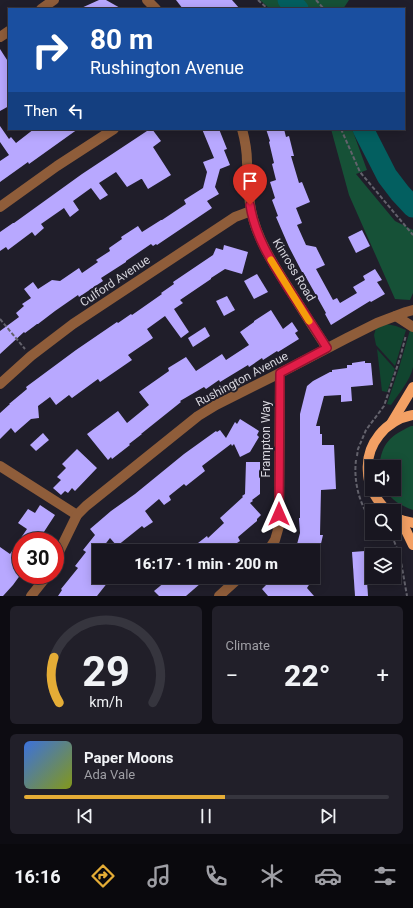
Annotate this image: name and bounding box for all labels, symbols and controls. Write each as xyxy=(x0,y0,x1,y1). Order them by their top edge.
text: 80 m xyxy=(90,23,153,56)
icon: right xyxy=(24,24,76,76)
text: Rushington Avenue xyxy=(90,57,244,78)
icon: left xyxy=(65,100,87,122)
text: Then xyxy=(24,102,57,120)
pin xyxy=(233,164,267,205)
icon: arrive xyxy=(239,170,261,192)
street label: Kinross Road xyxy=(270,236,318,304)
street label: Culford Avenue xyxy=(77,252,153,310)
street label: Rushington Avenue xyxy=(193,349,291,409)
street label: Frampton Way xyxy=(259,400,273,477)
map controls xyxy=(365,460,401,584)
button: sound xyxy=(365,460,401,496)
position arrow xyxy=(258,493,300,535)
button: search xyxy=(365,504,401,540)
speed limit sign: 30 xyxy=(12,532,64,584)
button: layers xyxy=(365,548,401,584)
text: 16:17 · 1 min · 200 m xyxy=(134,555,278,573)
text: Climate xyxy=(226,638,270,653)
text: 29 xyxy=(82,647,130,696)
text: 22° xyxy=(284,658,331,693)
text: − xyxy=(226,663,238,688)
text: + xyxy=(377,663,389,688)
text: km/h xyxy=(89,694,123,710)
text: Paper Moons xyxy=(84,749,174,767)
text: Ada Vale xyxy=(84,767,135,782)
icon: previous xyxy=(74,805,96,827)
icon: pause xyxy=(195,805,217,827)
icon: next xyxy=(317,805,339,827)
icon: directions xyxy=(89,862,117,890)
icon: music xyxy=(145,862,173,890)
icon: phone xyxy=(202,862,230,890)
icon: climate xyxy=(258,862,286,890)
icon: car xyxy=(314,862,342,890)
icon: filters xyxy=(371,862,399,890)
text: 16:16 xyxy=(14,866,61,887)

